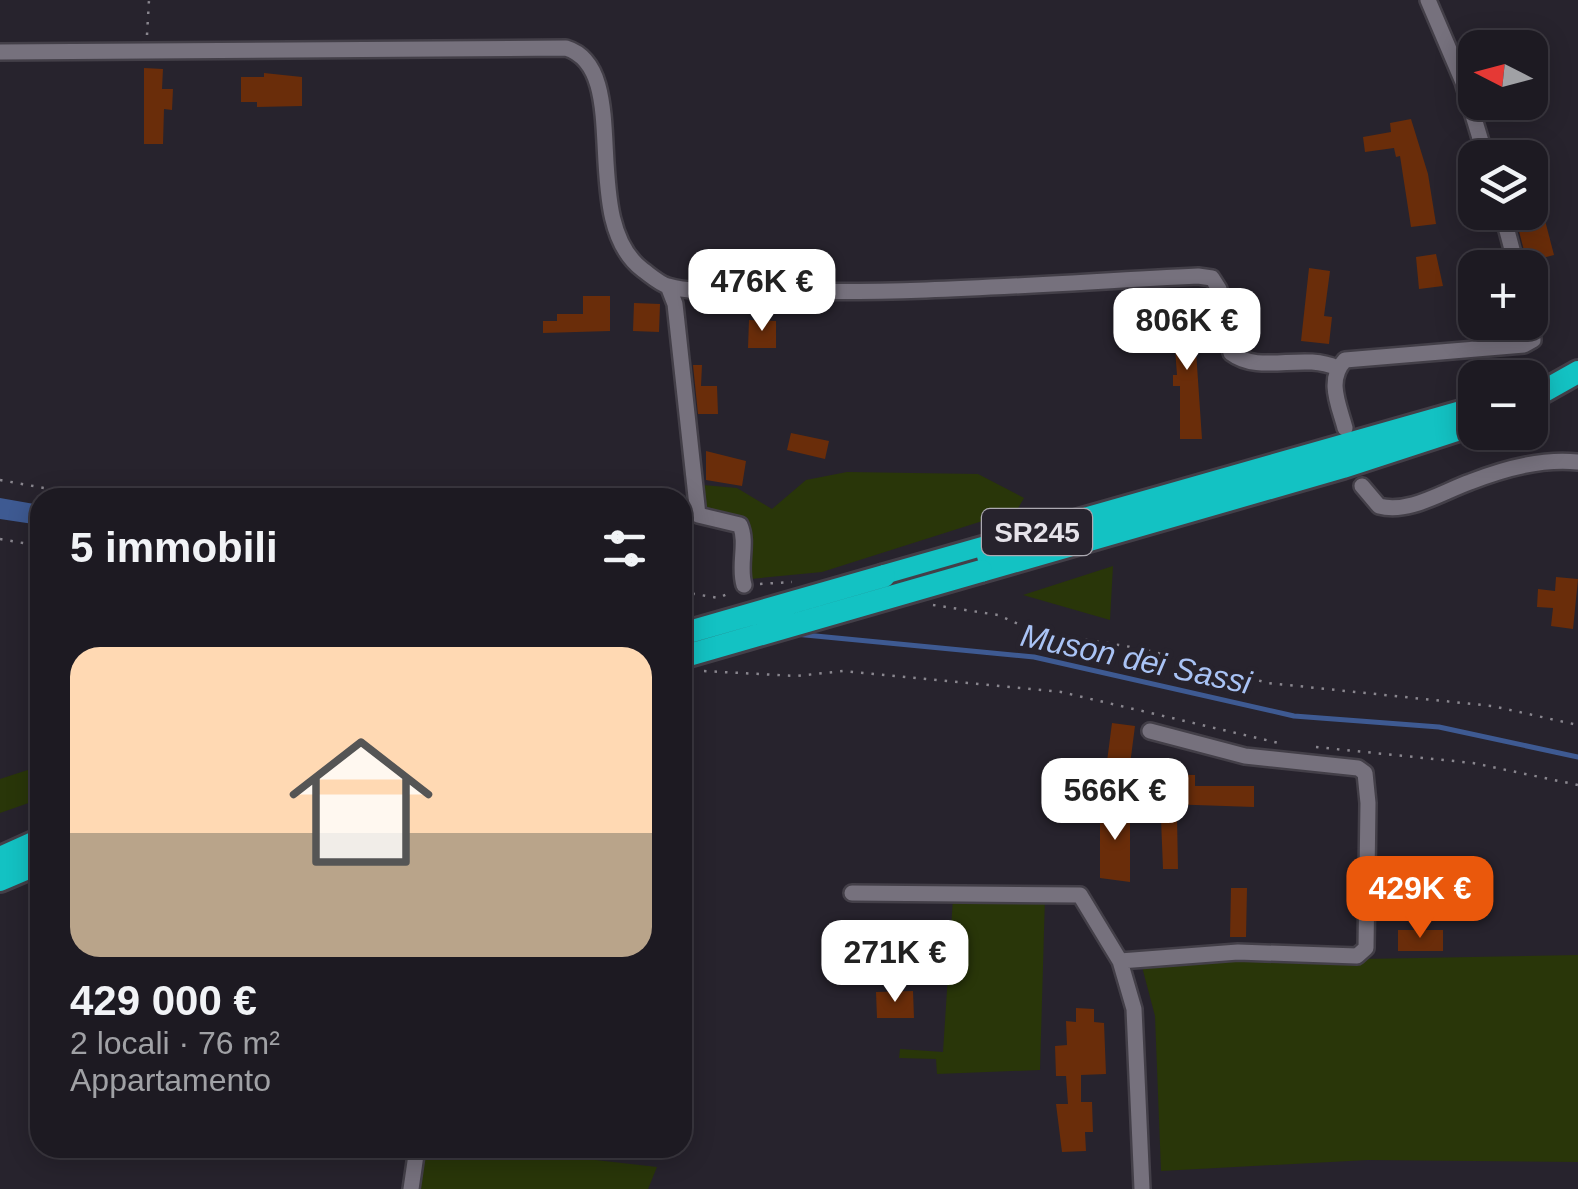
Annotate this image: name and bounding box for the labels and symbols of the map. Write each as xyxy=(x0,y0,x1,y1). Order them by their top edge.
north arrow xyxy=(1458,30,1548,120)
pin: 476K € xyxy=(681,249,843,334)
pin: 806K € xyxy=(1106,288,1268,373)
road number: SR245 xyxy=(982,509,1092,555)
water label: Muson dei Sassi xyxy=(1017,617,1255,701)
pin: 566K € xyxy=(1034,758,1196,843)
pin: 429K € xyxy=(1339,856,1501,941)
pin: 271K € xyxy=(814,920,976,1005)

